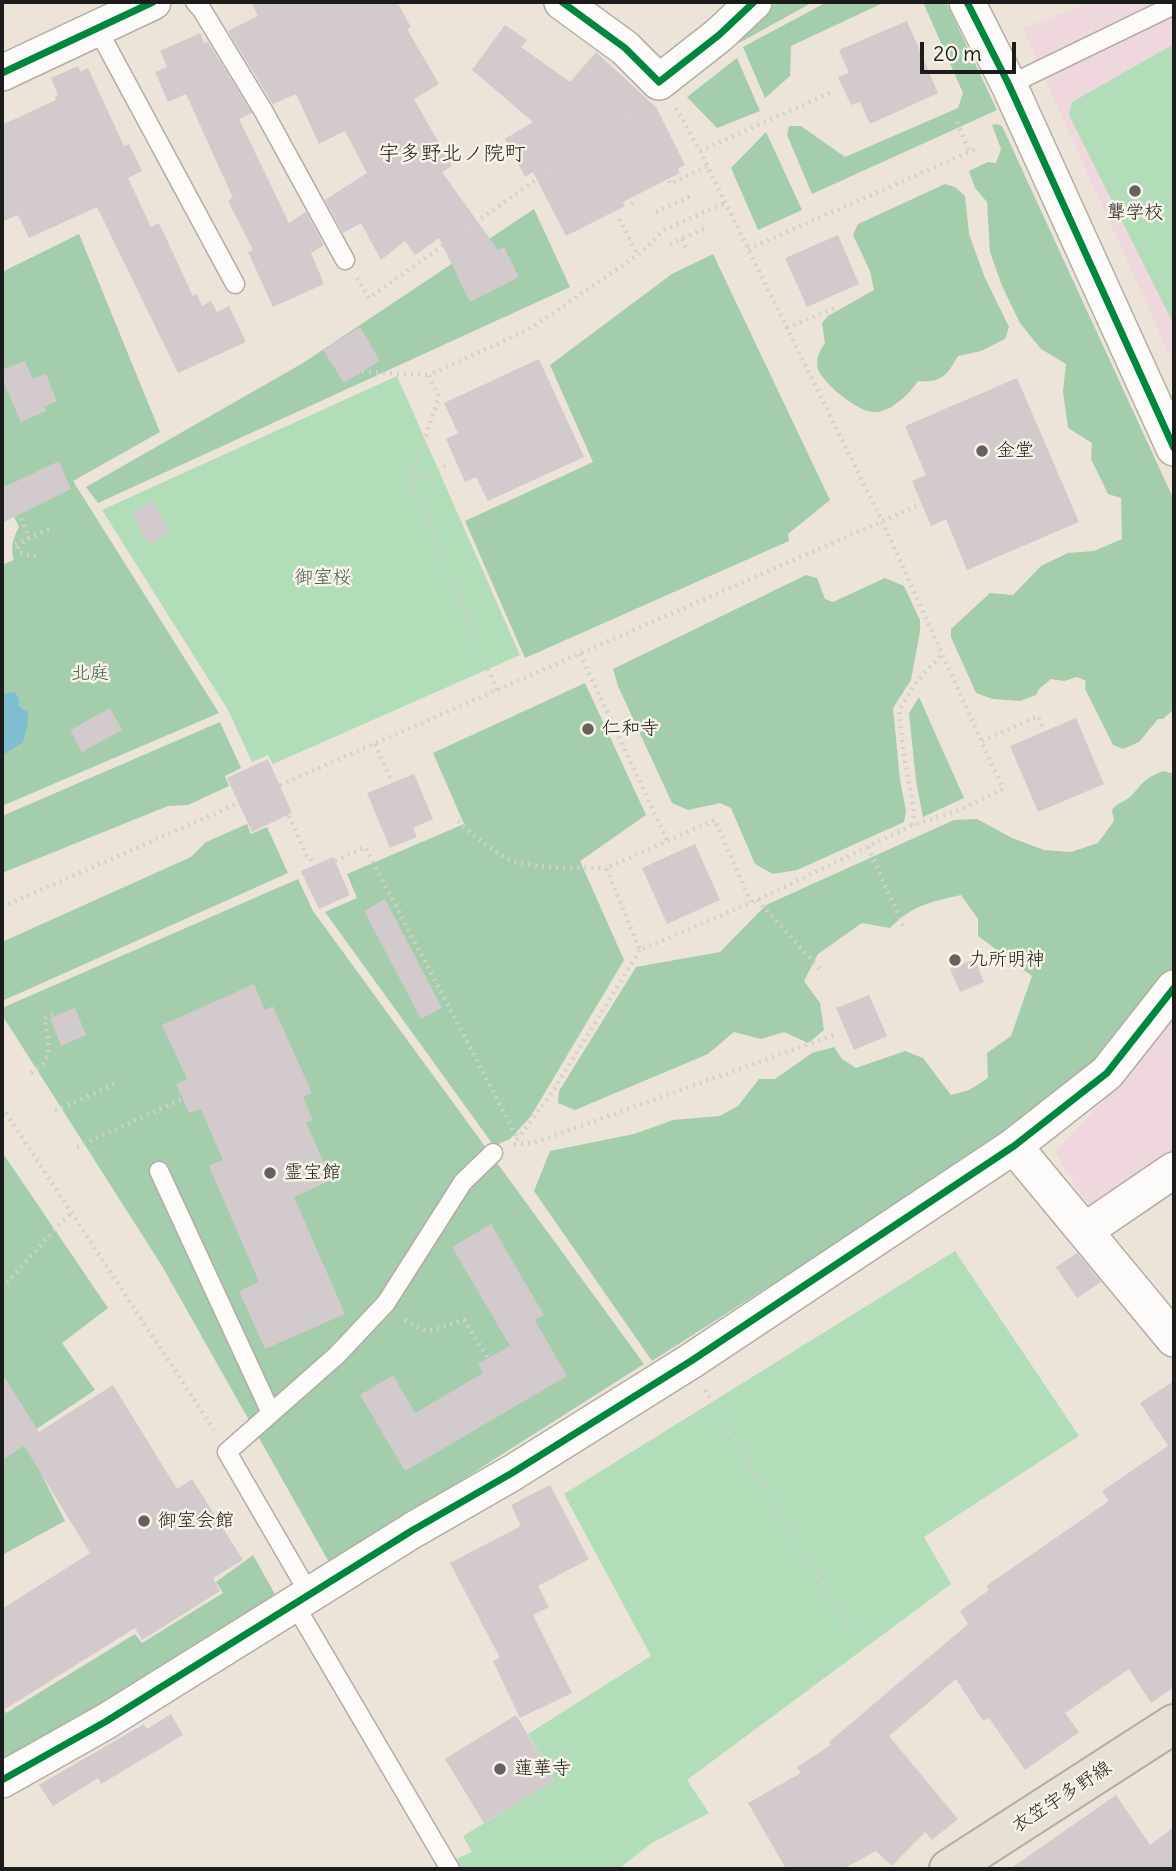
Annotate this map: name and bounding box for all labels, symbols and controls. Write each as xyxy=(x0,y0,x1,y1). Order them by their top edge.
scale bar xyxy=(924,28,1020,72)
text: 20 m xyxy=(933,40,982,67)
district label: 宇多野北ノ院町 xyxy=(379,141,525,167)
marker: 聾学校 xyxy=(1127,183,1143,199)
place label: 聾学校 xyxy=(1107,202,1163,224)
place label: 金堂 xyxy=(996,440,1034,462)
marker: 金堂 xyxy=(974,443,990,459)
park label: 御室桜 xyxy=(295,567,351,589)
park label: 北庭 xyxy=(71,663,109,685)
place label: 仁和寺 xyxy=(602,718,659,740)
marker: 仁和寺 xyxy=(580,721,596,737)
place label: 九所明神 xyxy=(969,949,1045,971)
marker: 九所明神 xyxy=(947,952,963,968)
place label: 霊宝館 xyxy=(284,1162,341,1184)
marker: 霊宝館 xyxy=(262,1165,278,1181)
place label: 御室会館 xyxy=(158,1510,234,1532)
marker: 御室会館 xyxy=(136,1513,152,1529)
street label: 衣笠宇多野線 xyxy=(1008,1756,1116,1838)
place label: 蓮華寺 xyxy=(514,1758,571,1780)
marker: 蓮華寺 xyxy=(492,1761,508,1777)

